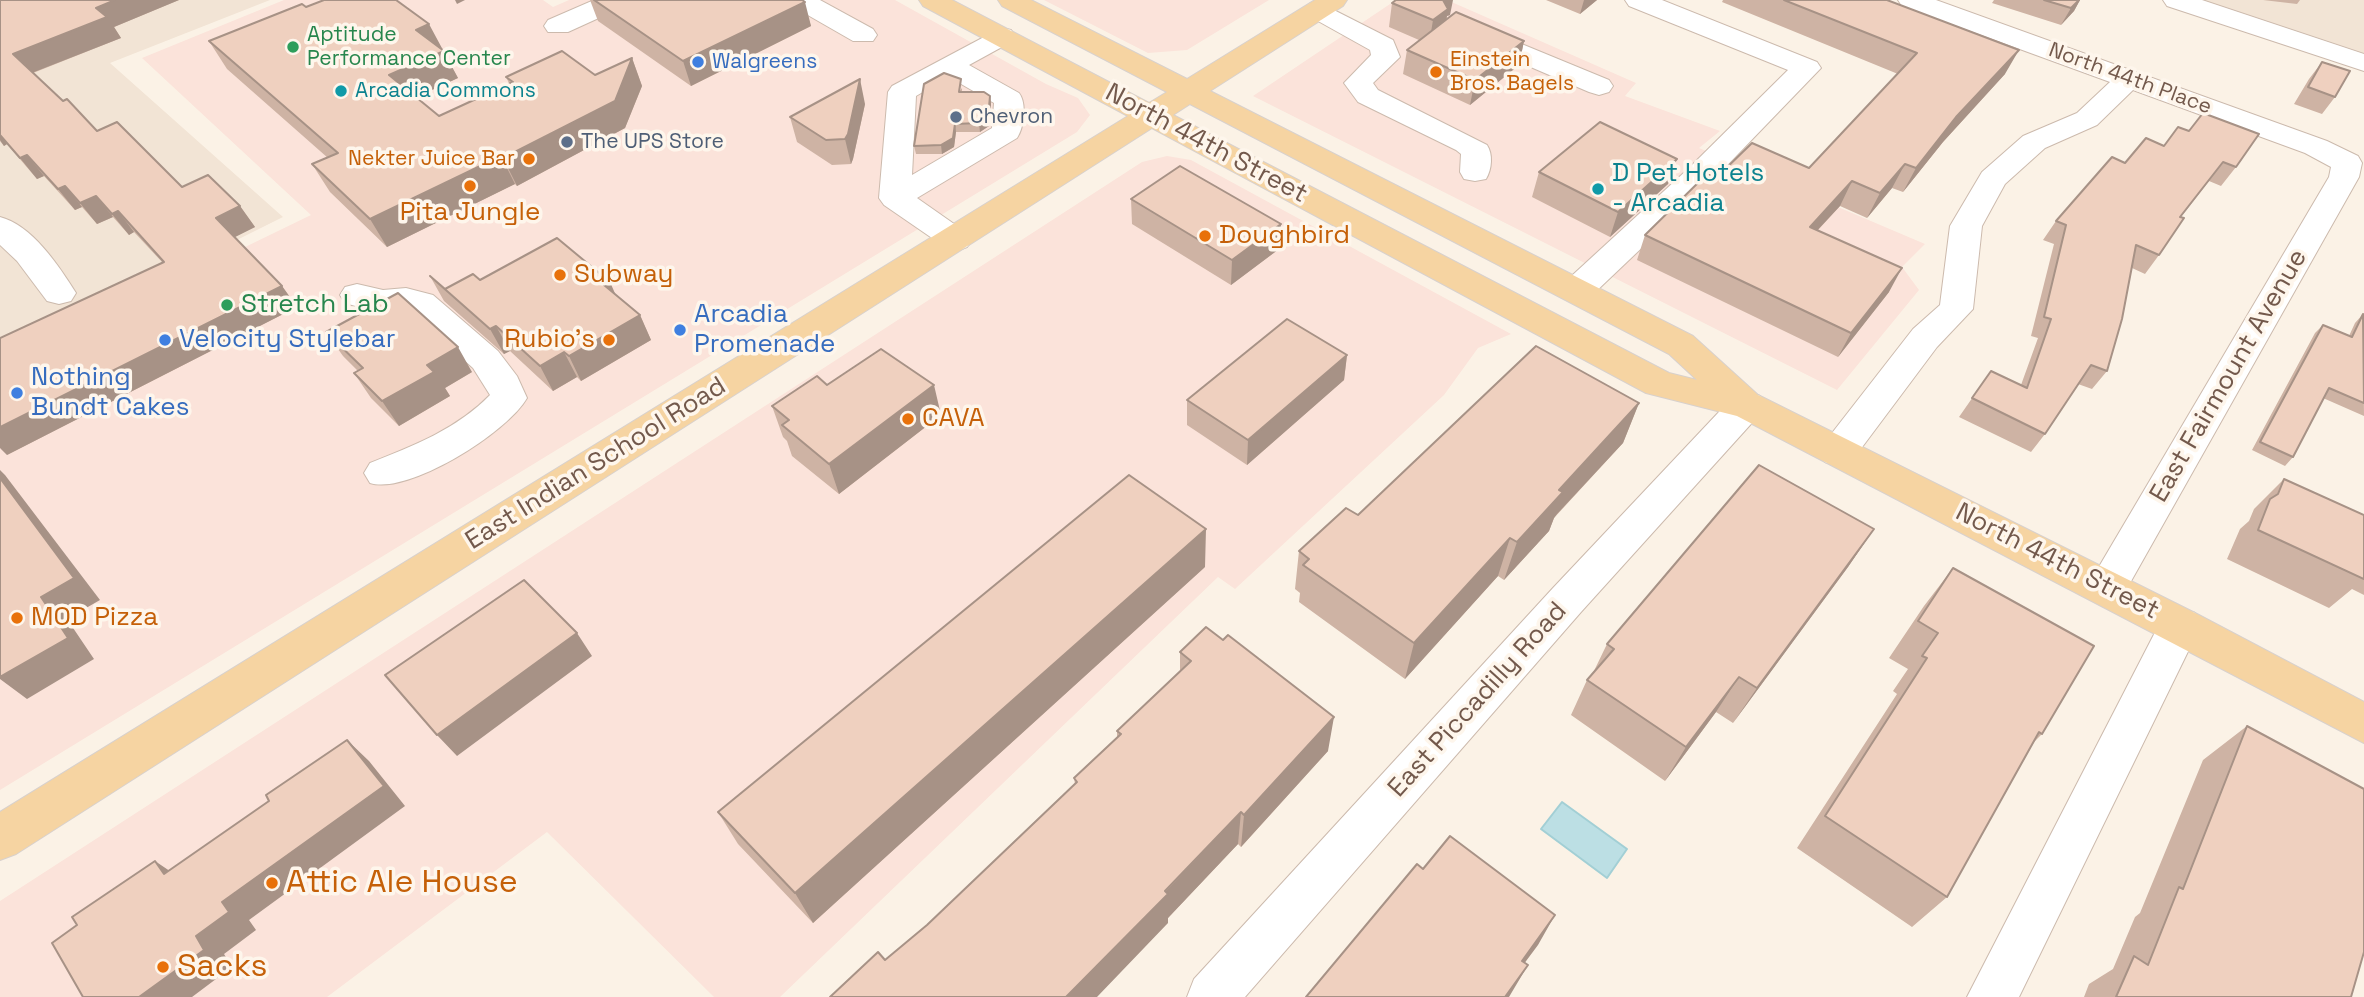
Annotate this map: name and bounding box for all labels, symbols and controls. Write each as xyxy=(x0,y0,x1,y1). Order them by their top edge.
place label: Aptitude Performance Center xyxy=(307,22,511,72)
street label: North 44th Place xyxy=(2045,38,2215,120)
marker: Aptitude Performance Center xyxy=(285,39,301,55)
place label: Einstein Bros. Bagels xyxy=(1450,47,1574,97)
place label: Walgreens xyxy=(712,49,817,75)
marker: Walgreens xyxy=(690,54,706,70)
marker: Einstein Bros. Bagels xyxy=(1428,64,1444,80)
place label: Arcadia Commons xyxy=(355,78,536,104)
street label: North 44th Street xyxy=(1100,78,1312,210)
marker: Arcadia Commons xyxy=(333,83,349,99)
place label: Chevron xyxy=(970,104,1053,130)
marker: Chevron xyxy=(948,109,964,125)
place label: The UPS Store xyxy=(581,129,724,155)
marker: The UPS Store xyxy=(559,134,575,150)
place label: Nekter Juice Bar xyxy=(348,146,515,172)
marker: Nekter Juice Bar xyxy=(521,151,537,167)
place label: D Pet Hotels - Arcadia xyxy=(1612,158,1764,220)
marker: Pita Jungle xyxy=(462,178,478,194)
marker: D Pet Hotels - Arcadia xyxy=(1590,181,1606,197)
place label: Pita Jungle xyxy=(400,197,540,229)
place label: Doughbird xyxy=(1219,220,1350,252)
marker: Doughbird xyxy=(1197,228,1213,244)
street label: East Fairmount Avenue xyxy=(2144,244,2314,508)
place label: Subway xyxy=(574,259,673,291)
marker: Subway xyxy=(552,267,568,283)
place label: Stretch Lab xyxy=(241,289,389,321)
marker: Stretch Lab xyxy=(219,297,235,313)
place label: Arcadia Promenade xyxy=(694,299,835,360)
marker: Arcadia Promenade xyxy=(672,322,688,338)
place label: Velocity Stylebar xyxy=(179,324,395,356)
place label: Rubio's xyxy=(504,324,595,356)
marker: Velocity Stylebar xyxy=(157,332,173,348)
marker: Rubio's xyxy=(601,332,617,348)
place label: Nothing Bundt Cakes xyxy=(31,362,189,424)
street label: East Indian School Road xyxy=(460,371,732,557)
marker: Nothing Bundt Cakes xyxy=(9,385,25,401)
place label: CAVA xyxy=(922,403,985,435)
marker: CAVA xyxy=(900,411,916,427)
street label: North 44th Street xyxy=(1950,497,2164,627)
street label: East Piccadilly Road xyxy=(1382,596,1574,804)
place label: MOD Pizza xyxy=(31,602,158,634)
marker: MOD Pizza xyxy=(9,610,25,626)
place label: Attic Ale House xyxy=(286,864,518,902)
marker: Attic Ale House xyxy=(264,875,280,891)
place label: Sacks xyxy=(177,948,267,986)
marker: Sacks xyxy=(155,959,171,975)

